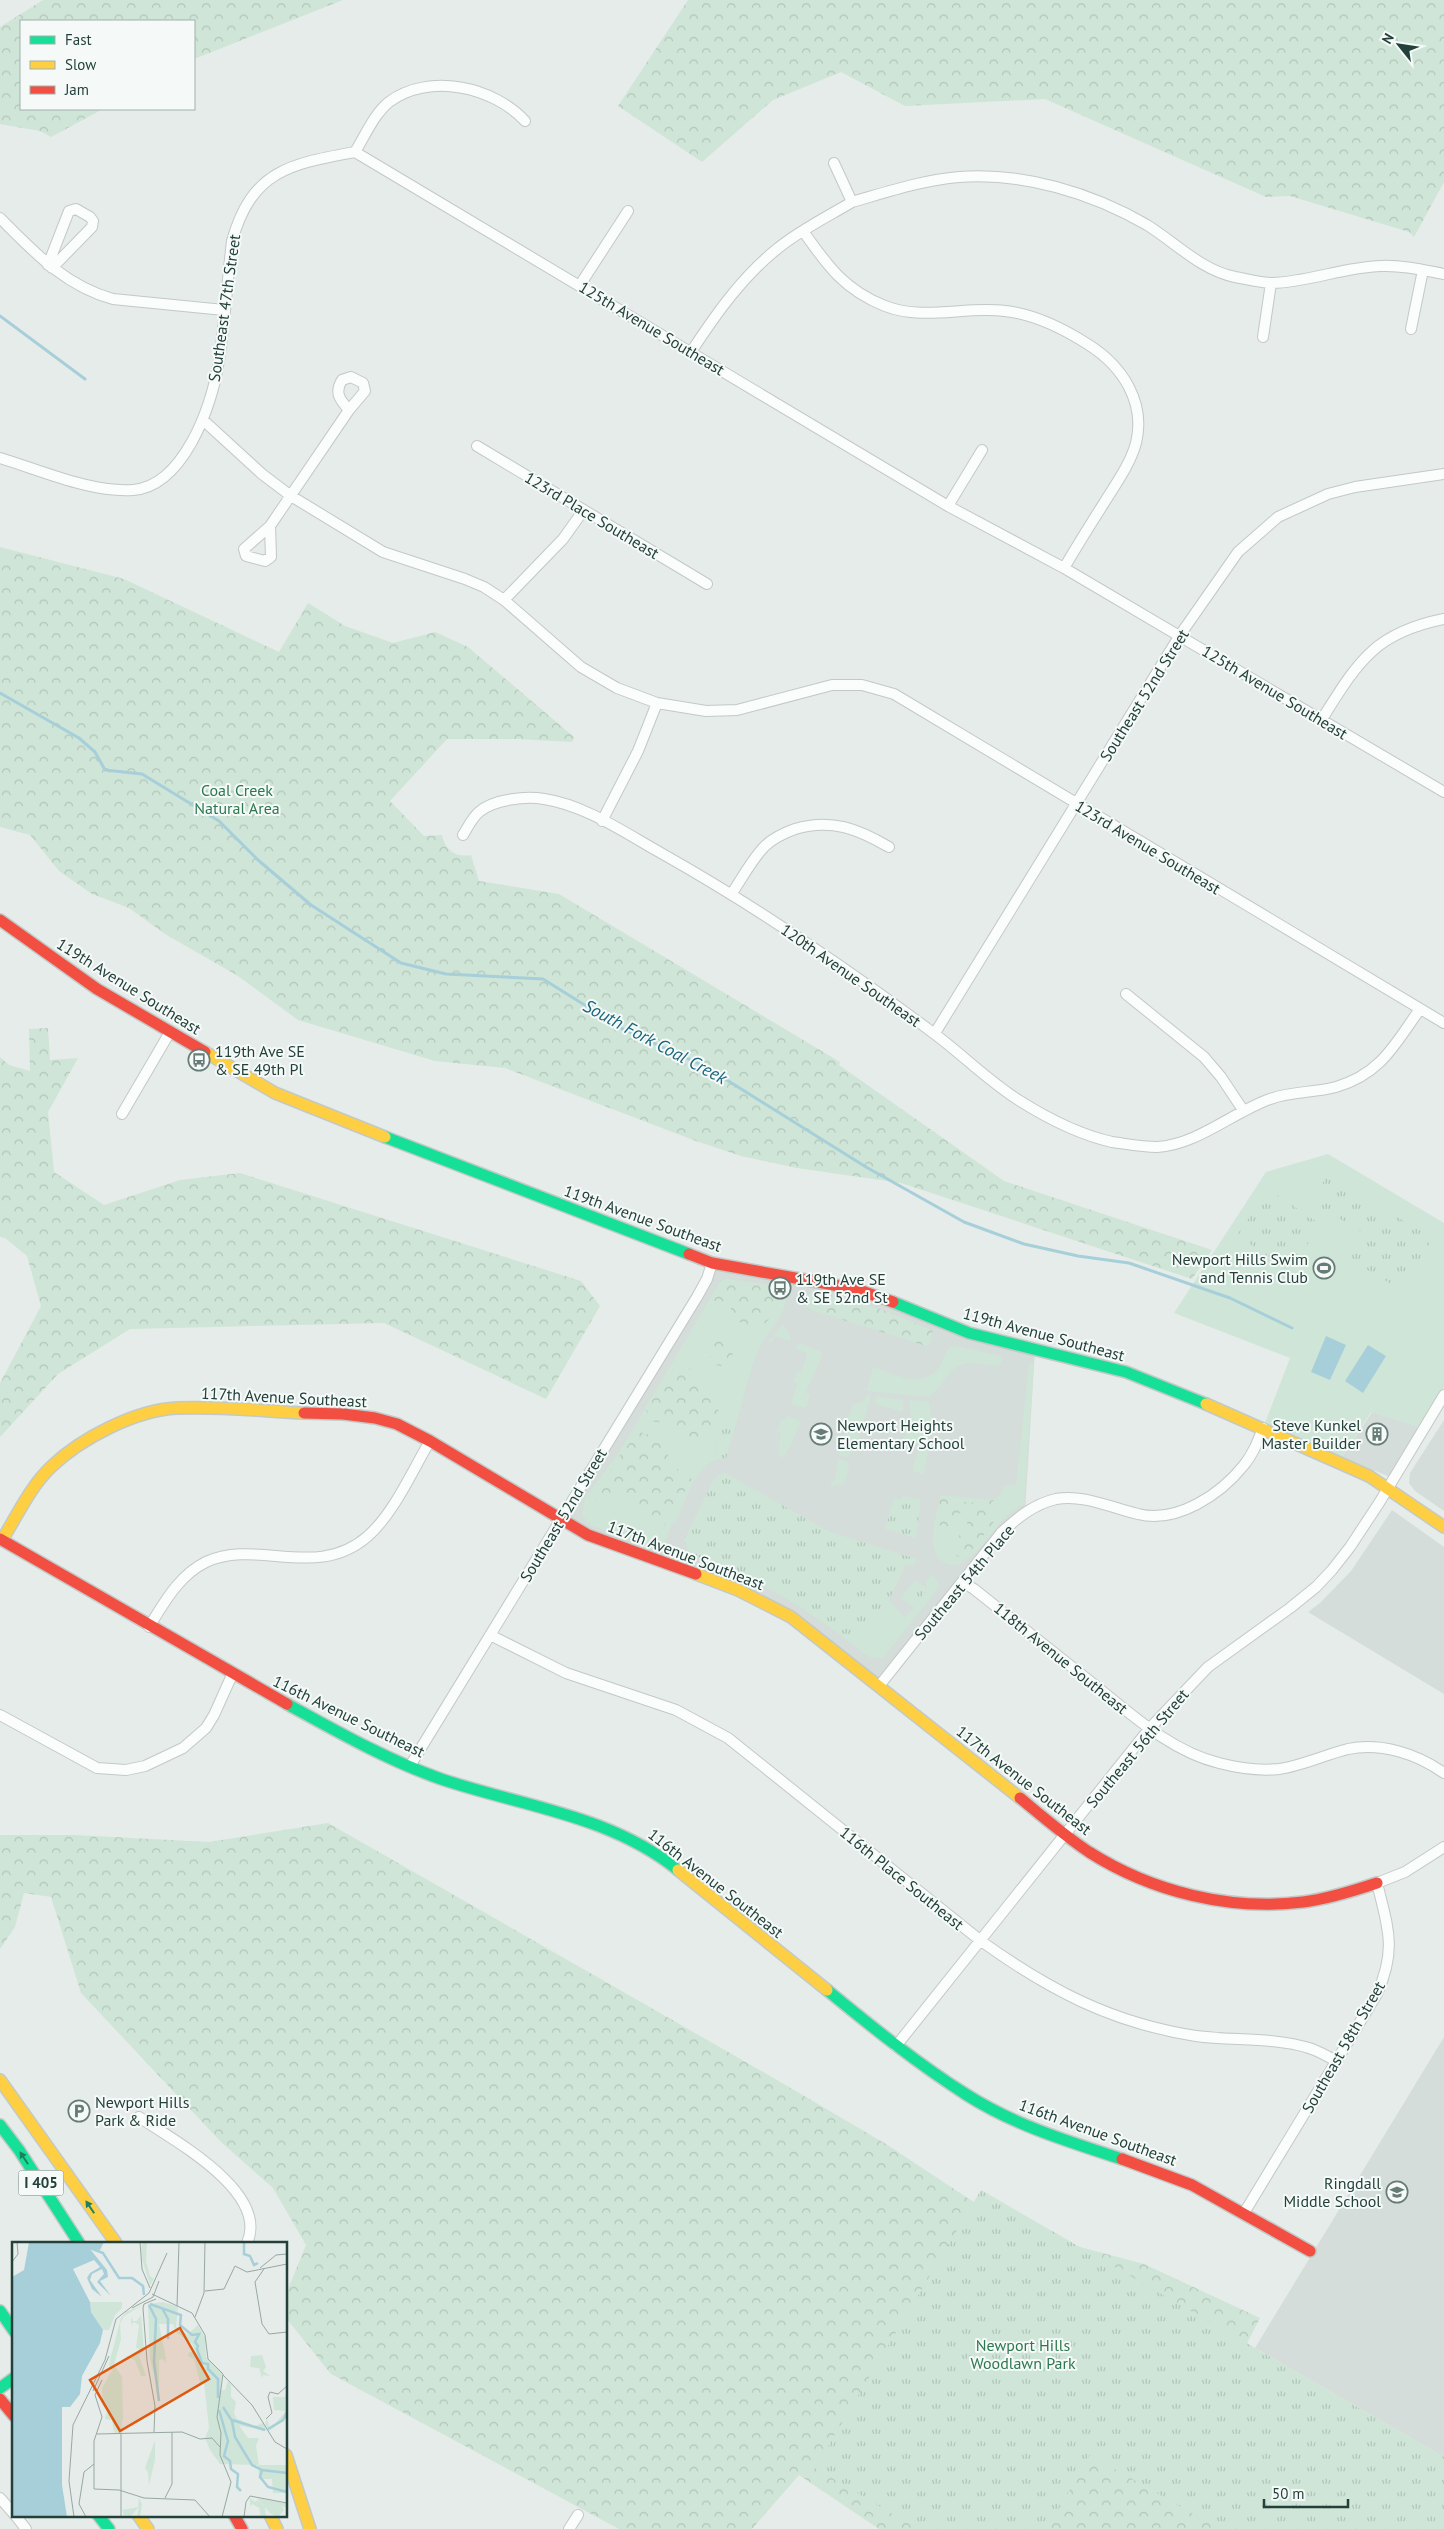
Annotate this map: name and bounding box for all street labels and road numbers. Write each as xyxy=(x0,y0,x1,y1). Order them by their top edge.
street label: Southeast 47th Street xyxy=(204,232,244,383)
street label: 125th Avenue Southeast xyxy=(576,277,729,380)
street label: 123rd Place Southeast xyxy=(521,467,663,563)
street label: Southeast 52nd Street xyxy=(1095,625,1193,765)
street label: 125th Avenue Southeast xyxy=(1199,641,1352,744)
street label: 123rd Avenue Southeast xyxy=(1072,796,1225,899)
street label: 120th Avenue Southeast xyxy=(777,919,925,1031)
street label: 119th Avenue Southeast xyxy=(53,933,205,1039)
street label: 119th Avenue Southeast xyxy=(561,1180,725,1256)
street label: 119th Avenue Southeast xyxy=(961,1303,1128,1365)
street label: 117th Avenue Southeast xyxy=(201,1383,368,1411)
street label: Southeast 52nd Street xyxy=(515,1444,611,1585)
street label: 117th Avenue Southeast xyxy=(605,1516,768,1594)
street label: Southeast 54th Place xyxy=(910,1520,1018,1644)
street label: 118th Avenue Southeast xyxy=(990,1598,1132,1719)
street label: 116th Avenue Southeast xyxy=(270,1671,429,1762)
street label: Southeast 56th Street xyxy=(1081,1684,1193,1812)
street label: 117th Avenue Southeast xyxy=(952,1721,1096,1839)
street label: 116th Place Southeast xyxy=(836,1822,968,1934)
street label: 116th Avenue Southeast xyxy=(644,1824,788,1942)
street label: Southeast 58th Street xyxy=(1297,1977,1389,2117)
street label: 116th Avenue Southeast xyxy=(1016,2094,1180,2170)
road number: I 405 xyxy=(18,2170,64,2196)

